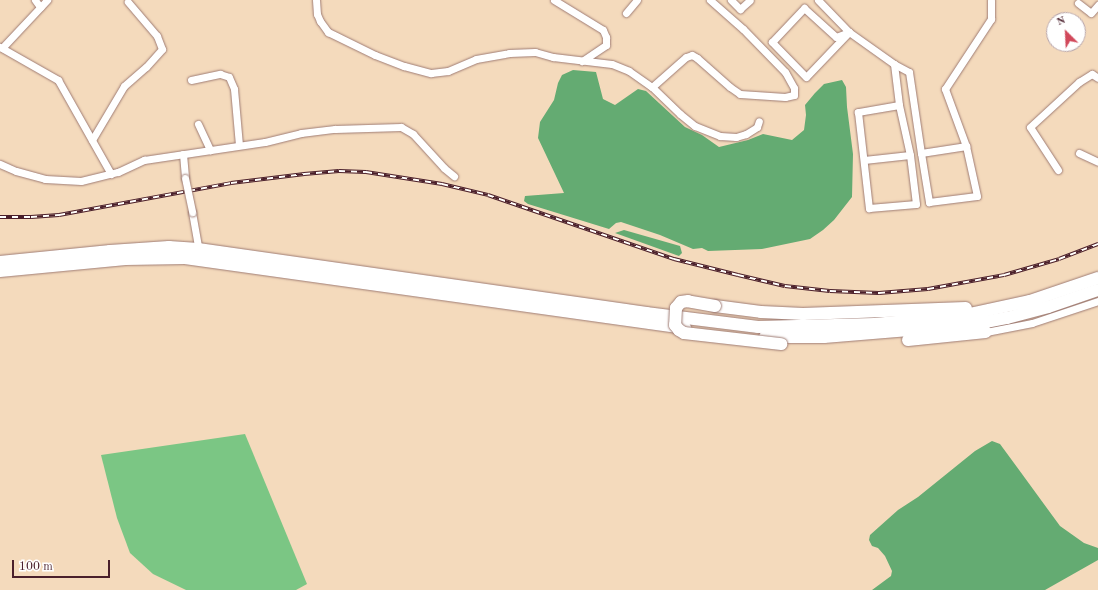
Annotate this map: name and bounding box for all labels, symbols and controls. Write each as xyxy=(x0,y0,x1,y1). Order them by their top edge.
north arrow xyxy=(1046,12,1086,52)
text: N xyxy=(1055,15,1067,28)
scale bar xyxy=(14,552,112,578)
text: 100 m xyxy=(19,561,53,573)

